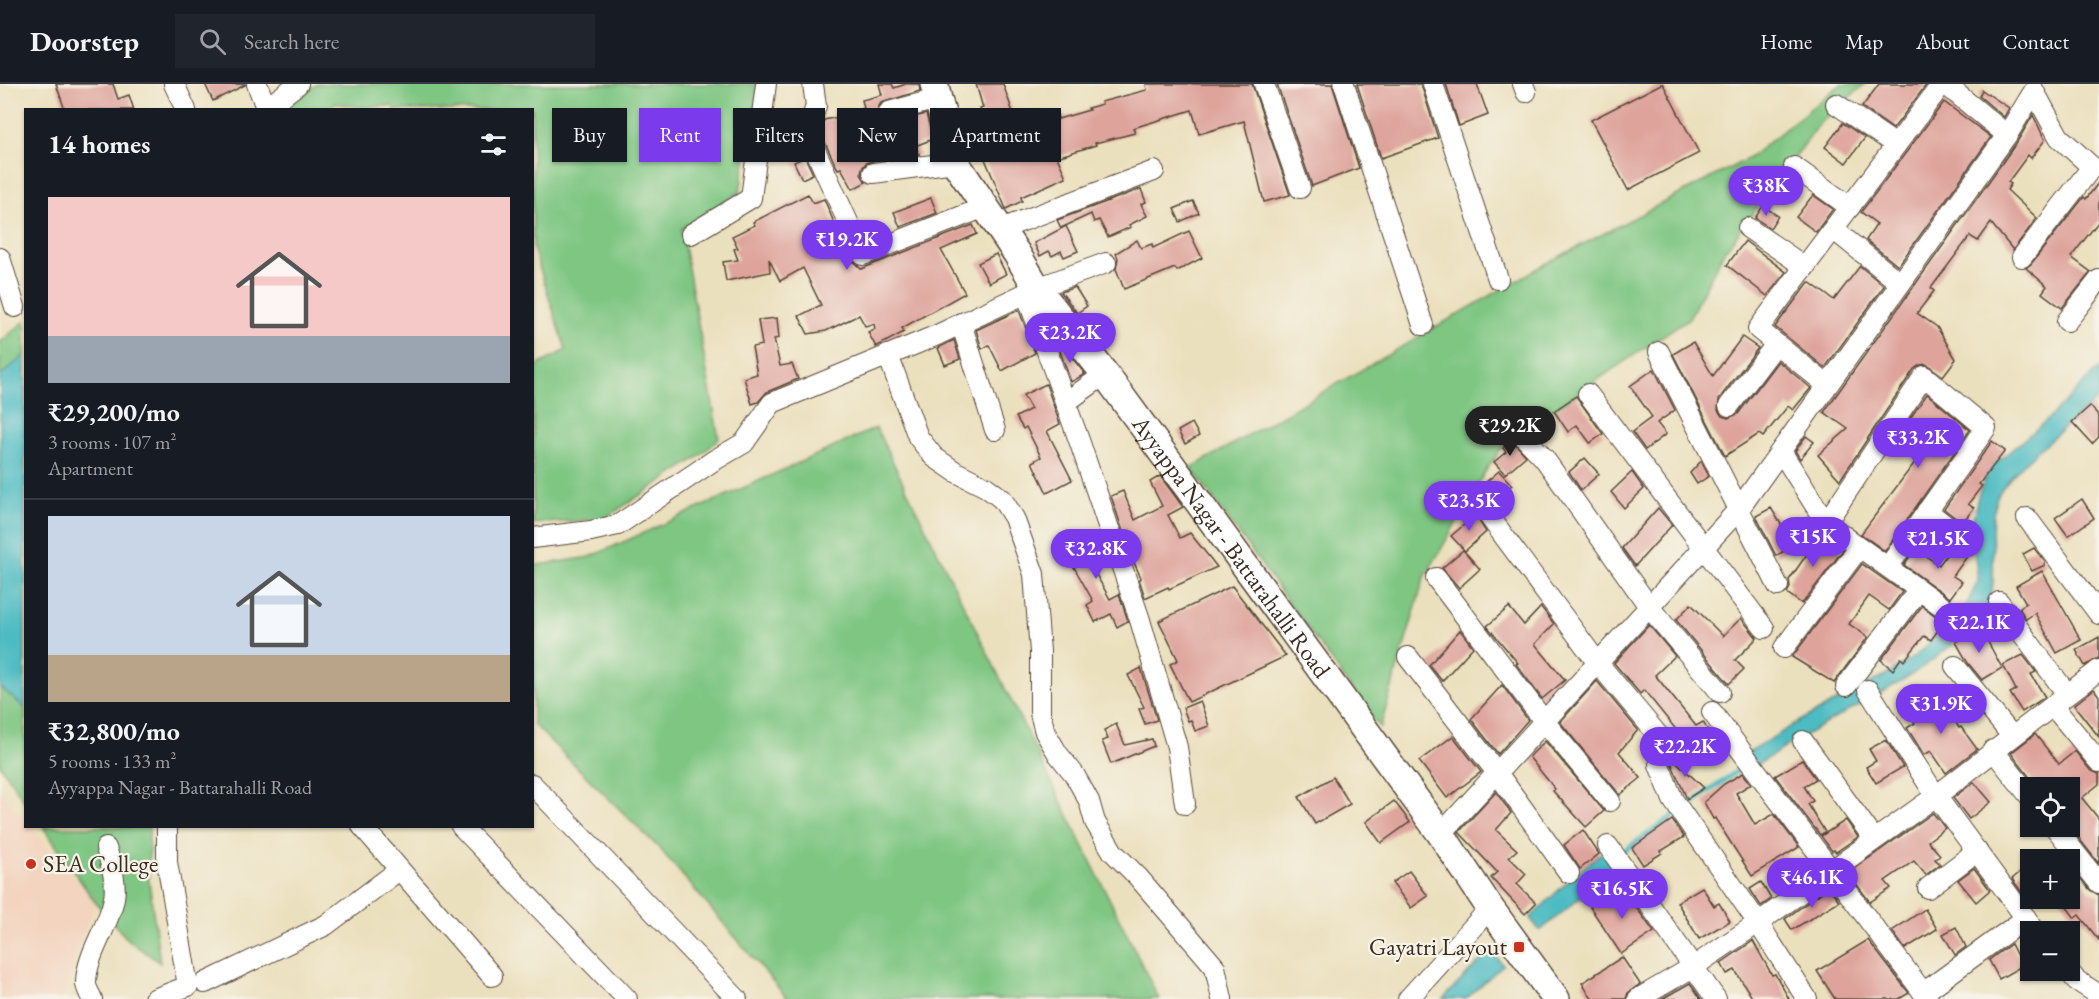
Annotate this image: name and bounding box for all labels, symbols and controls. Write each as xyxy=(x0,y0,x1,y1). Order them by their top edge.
search box xyxy=(175,14,595,68)
text: Doorstep xyxy=(30,23,139,59)
icon: search xyxy=(196,25,229,58)
text: Search here xyxy=(244,27,339,56)
text: Home xyxy=(1760,28,1812,55)
text: Map xyxy=(1845,28,1883,55)
text: About xyxy=(1916,28,1969,55)
text: Contact xyxy=(2002,28,2069,55)
chip: Buy xyxy=(552,108,627,162)
chip: Rent xyxy=(639,108,721,162)
chip: Filters xyxy=(733,108,825,162)
chip: New xyxy=(837,108,918,162)
chip: Apartment xyxy=(930,108,1061,162)
text: 14 homes xyxy=(48,127,150,161)
icon: filters xyxy=(477,128,510,161)
pin: ₹38K xyxy=(1730,166,1802,217)
text: ₹38K xyxy=(1743,172,1789,198)
pin: ₹19.2K xyxy=(798,220,896,271)
text: ₹19.2K xyxy=(816,226,878,252)
icon: home xyxy=(225,236,333,344)
pin: ₹23.2K xyxy=(1021,313,1119,364)
text: ₹23.2K xyxy=(1039,319,1101,345)
text: ₹29,200/mo xyxy=(48,395,180,429)
pin: ₹29.2K xyxy=(1461,406,1559,457)
street label: Ayyappa Nagar - Battarahalli Road xyxy=(1125,409,1338,685)
text: ₹29.2K xyxy=(1479,412,1541,438)
pin: ₹33.2K xyxy=(1869,418,1967,469)
text: ₹33.2K xyxy=(1887,424,1949,450)
text: 3 rooms · 107 m² xyxy=(48,429,176,455)
text: Apartment xyxy=(48,455,133,481)
pin: ₹23.5K xyxy=(1420,481,1518,532)
text: ₹23.5K xyxy=(1438,487,1500,513)
pin: ₹15K xyxy=(1777,517,1849,568)
pin: ₹21.5K xyxy=(1889,519,1987,570)
text: ₹15K xyxy=(1790,523,1836,549)
text: ₹21.5K xyxy=(1907,525,1969,551)
pin: ₹32.8K xyxy=(1047,529,1145,580)
text: ₹32.8K xyxy=(1065,535,1127,561)
icon: home xyxy=(225,555,333,663)
pin: ₹22.1K xyxy=(1930,603,2028,654)
text: ₹22.1K xyxy=(1948,609,2010,635)
pin: ₹31.9K xyxy=(1892,684,1990,735)
text: ₹31.9K xyxy=(1910,690,1972,716)
text: ₹32,800/mo xyxy=(48,714,180,748)
pin: ₹22.2K xyxy=(1636,727,1734,778)
text: ₹22.2K xyxy=(1654,733,1716,759)
text: 5 rooms · 133 m² xyxy=(48,748,176,774)
text: Ayyappa Nagar - Battarahalli Road xyxy=(48,774,312,800)
map controls xyxy=(2020,777,2080,981)
button: locate xyxy=(2020,777,2080,837)
place label: SEA College xyxy=(43,848,158,879)
button: + xyxy=(2020,849,2080,909)
marker: SEA College xyxy=(24,857,38,871)
pin: ₹46.1K xyxy=(1763,858,1861,909)
text: ₹46.1K xyxy=(1781,864,1843,890)
pin: ₹16.5K xyxy=(1573,869,1671,920)
text: ₹16.5K xyxy=(1591,875,1653,901)
button: − xyxy=(2020,921,2080,981)
place label: Gayatri Layout xyxy=(1369,931,1507,962)
marker: Gayatri Layout xyxy=(1512,940,1526,954)

